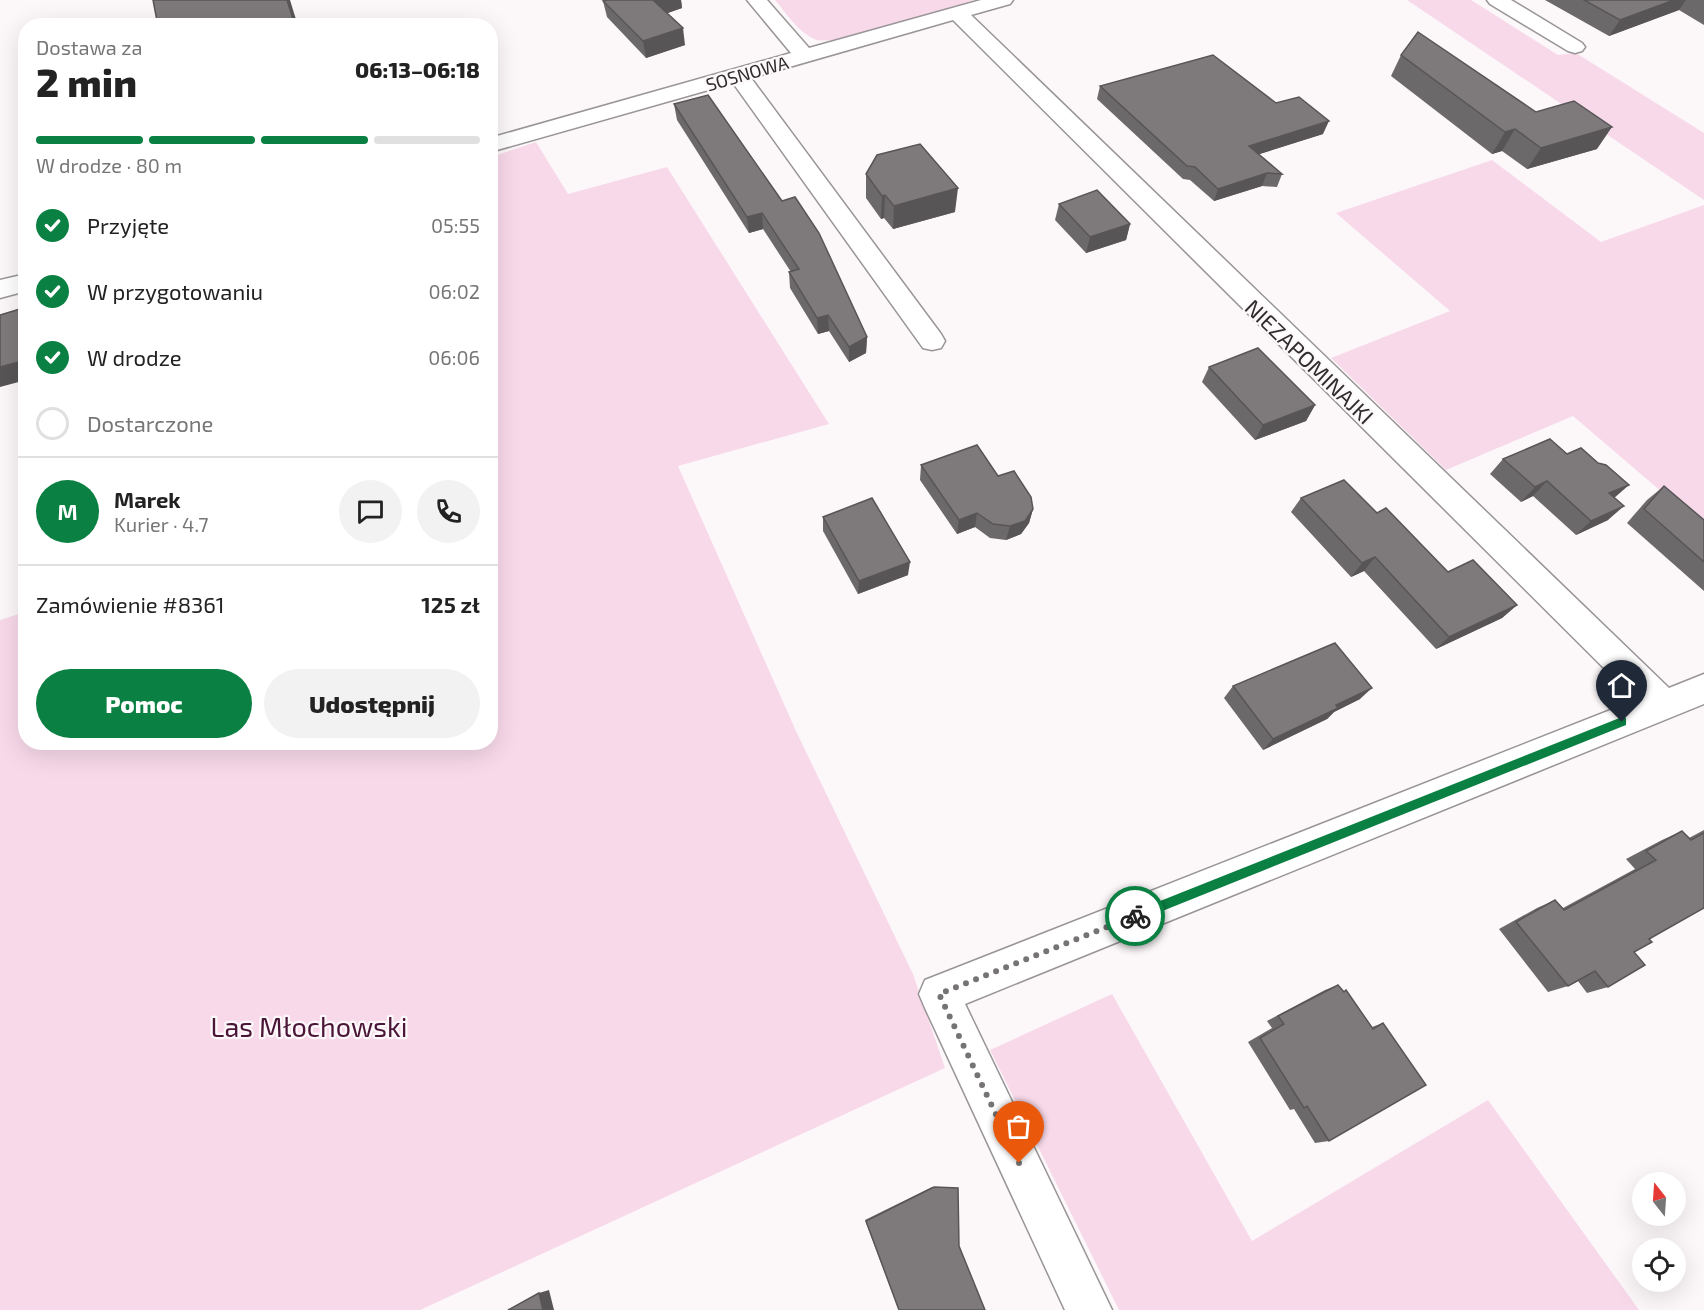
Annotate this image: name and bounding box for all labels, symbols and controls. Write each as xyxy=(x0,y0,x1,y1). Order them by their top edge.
text: Dostawa za xyxy=(36,35,142,59)
street label: SOSNOWA xyxy=(703,51,792,95)
text: 06:13–06:18 xyxy=(355,56,480,82)
text: 2 min xyxy=(36,58,137,105)
text: W drodze · 80 m xyxy=(36,153,182,177)
icon: check xyxy=(36,209,69,242)
text: Przyjęte xyxy=(87,212,169,238)
text: 05:55 xyxy=(431,213,480,237)
icon: check xyxy=(36,275,69,308)
text: W przygotowaniu xyxy=(87,278,263,304)
text: 06:02 xyxy=(428,279,480,303)
street label: NIEZAPOMINAJKI xyxy=(1241,293,1379,429)
icon: check xyxy=(36,341,69,374)
text: W drodze xyxy=(87,344,182,370)
text: 06:06 xyxy=(428,345,480,369)
text: Dostarczone xyxy=(87,410,213,436)
button: chat xyxy=(339,480,402,543)
button: phone xyxy=(417,480,480,543)
text: Marek xyxy=(114,486,181,512)
text: M xyxy=(57,498,78,524)
text: Kurier · 4.7 xyxy=(114,512,209,536)
text: Zamówienie #8361 xyxy=(36,591,225,617)
text: 125 zł xyxy=(421,591,480,617)
pin xyxy=(1596,660,1647,722)
button: Pomoc xyxy=(36,669,252,738)
button: Udostępnij xyxy=(264,669,480,738)
icon: home xyxy=(1605,669,1638,702)
courier xyxy=(1105,886,1165,946)
icon: bike xyxy=(1119,900,1152,933)
park label: Las Młochowski xyxy=(211,1010,407,1042)
pin xyxy=(993,1101,1044,1163)
icon: bag xyxy=(1002,1110,1035,1143)
north arrow xyxy=(1632,1172,1686,1226)
map controls xyxy=(1632,1172,1686,1292)
button: locate xyxy=(1632,1238,1686,1292)

